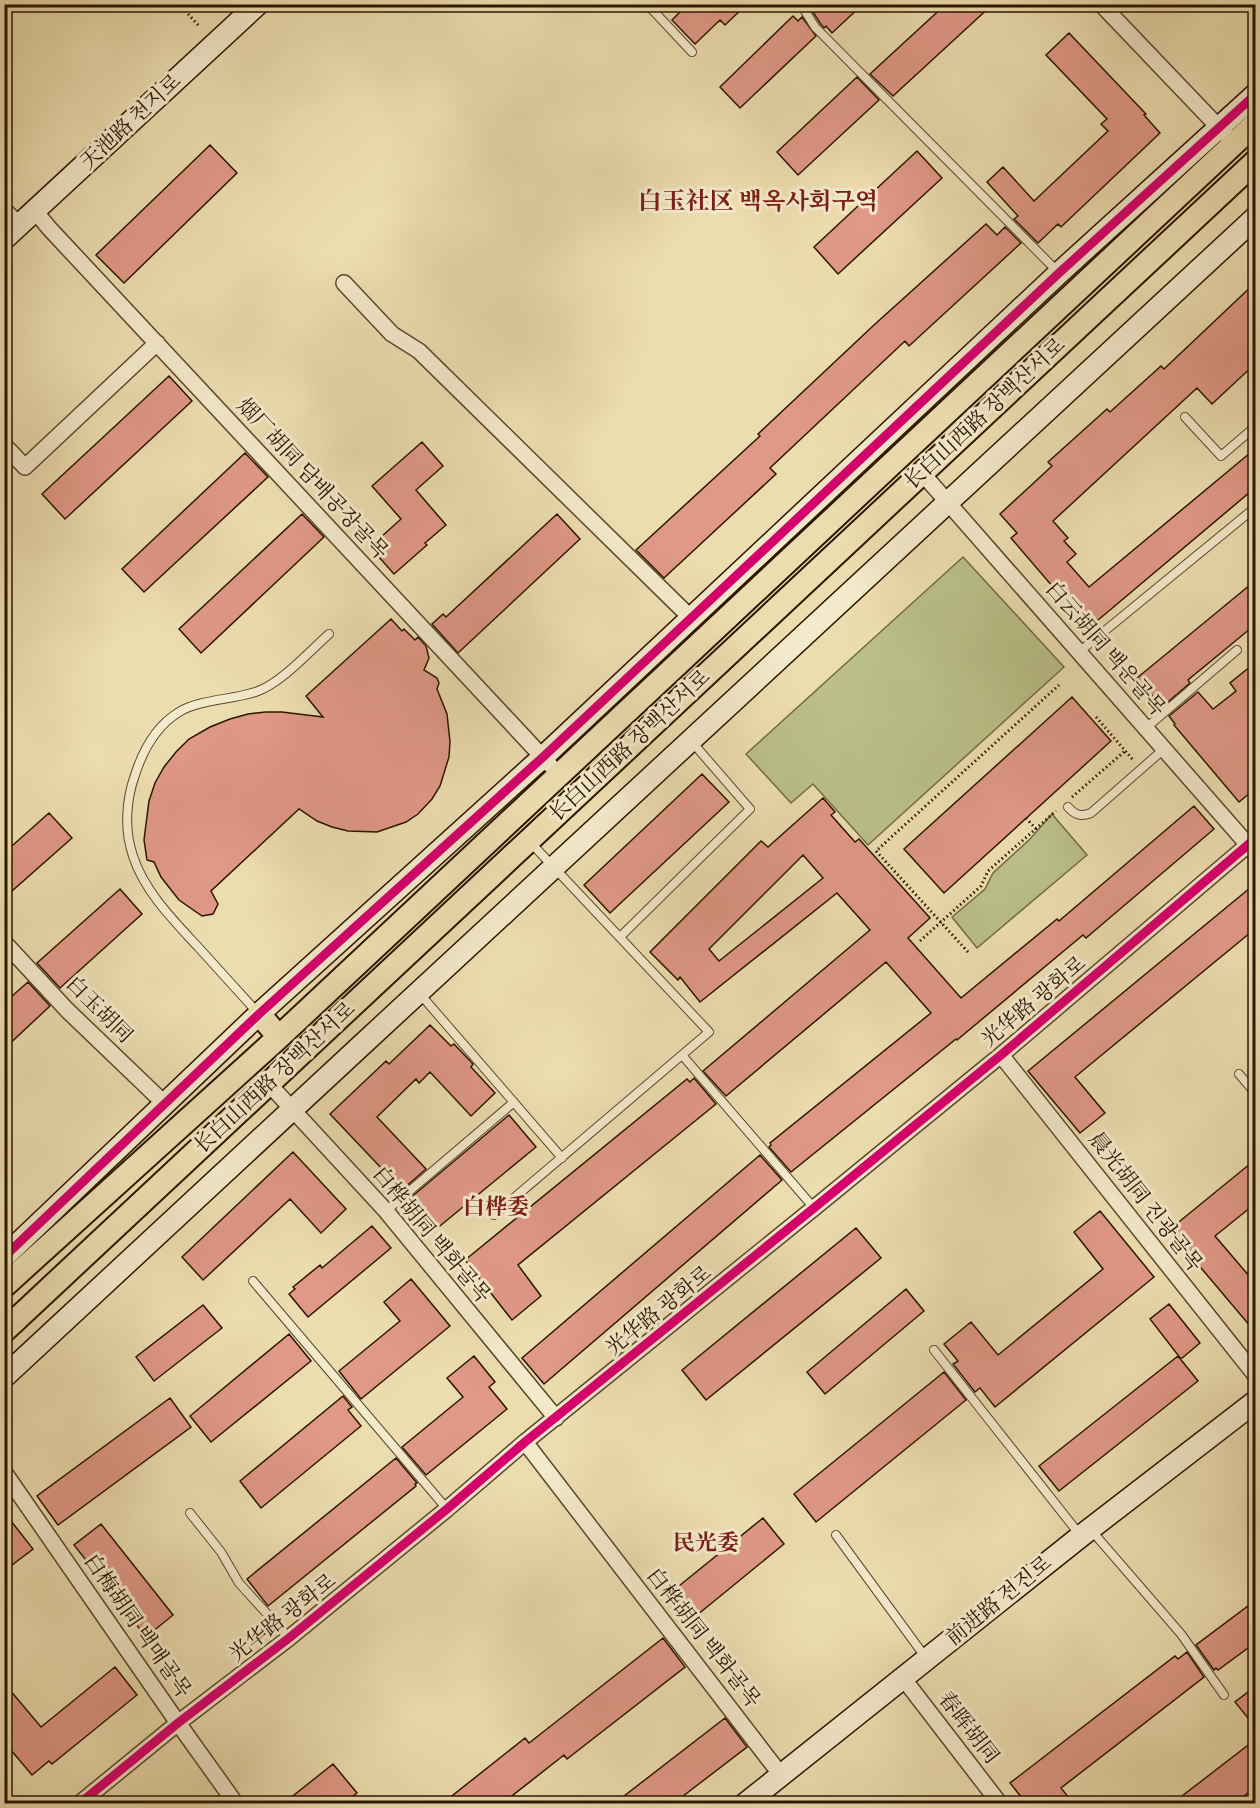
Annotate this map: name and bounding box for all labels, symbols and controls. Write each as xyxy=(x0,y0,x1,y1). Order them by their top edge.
street label: 天池路 천지로 xyxy=(75,69,187,175)
district label: 白玉社区 백옥사회구역 xyxy=(638,187,878,217)
street label: 长白山西路 장백산서로 xyxy=(899,333,1071,495)
street label: 烟厂胡同 담배공장골목 xyxy=(231,393,393,565)
street label: 白云胡同 백운골목 xyxy=(1040,576,1170,722)
street label: 长白山西路 장백산서로 xyxy=(544,665,716,827)
street label: 光华路 광화로 xyxy=(976,951,1092,1053)
street label: 白玉胡同 xyxy=(60,971,138,1049)
street label: 长白山西路 장백산서로 xyxy=(189,997,361,1159)
street label: 晨光胡同 진광골목 xyxy=(1083,1127,1207,1277)
street label: 白桦胡同 백화골목 xyxy=(367,1162,495,1308)
district label: 白桦委 xyxy=(463,1194,529,1221)
street label: 光华路 광화로 xyxy=(601,1261,717,1361)
district label: 民光委 xyxy=(673,1530,739,1557)
street label: 白梅胡同 백매골목 xyxy=(78,1549,196,1703)
street label: 前进路 전진로 xyxy=(941,1551,1057,1651)
street label: 白桦胡同 백화골목 xyxy=(641,1563,765,1713)
street label: 光华路 광화로 xyxy=(224,1568,342,1668)
street label: 春晖胡同 xyxy=(932,1687,1004,1769)

